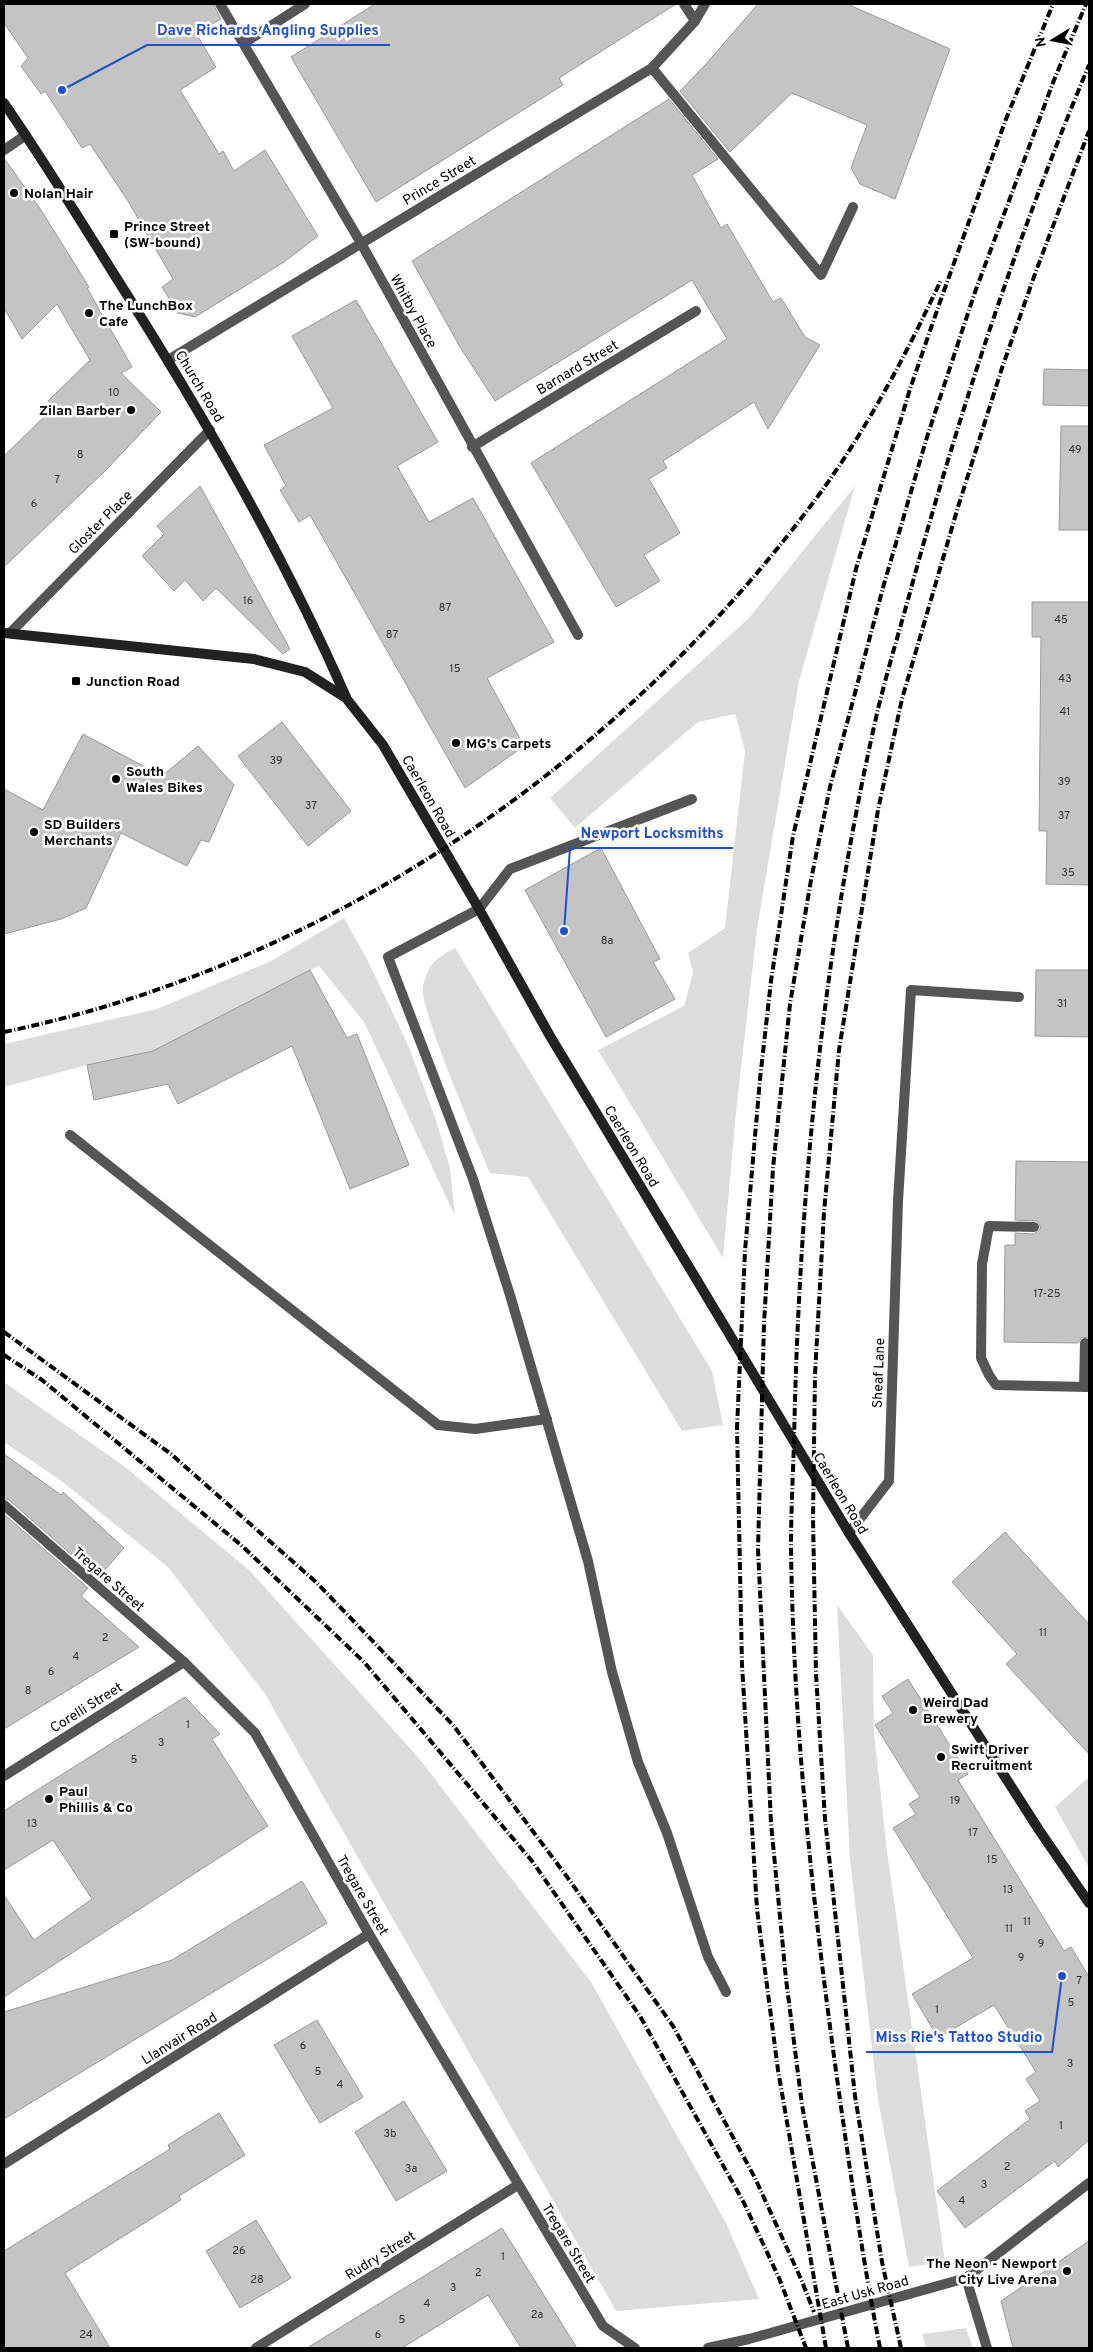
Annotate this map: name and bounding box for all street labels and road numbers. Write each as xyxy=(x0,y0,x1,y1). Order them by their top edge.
street label: Prince Street xyxy=(400,153,479,210)
street label: Whitby Place xyxy=(386,272,440,351)
street label: Barnard Street xyxy=(534,337,622,399)
street label: Church Road xyxy=(171,348,227,426)
street label: Gloster Place xyxy=(65,487,137,559)
street label: Caerleon Road xyxy=(397,752,458,841)
street label: Caerleon Road xyxy=(600,1103,662,1191)
street label: Sheaf Lane xyxy=(870,1338,889,1408)
street label: Caerleon Road xyxy=(809,1450,871,1538)
street label: Tregare Street xyxy=(69,1544,147,1616)
street label: Corelli Street xyxy=(47,1679,126,1737)
street label: Tregare Street xyxy=(332,1853,392,1939)
street label: Llanvair Road xyxy=(139,2009,221,2069)
street label: Tregare Street xyxy=(537,2201,598,2287)
street label: Rudry Street xyxy=(343,2228,419,2285)
street label: East Usk Road xyxy=(820,2273,911,2314)

